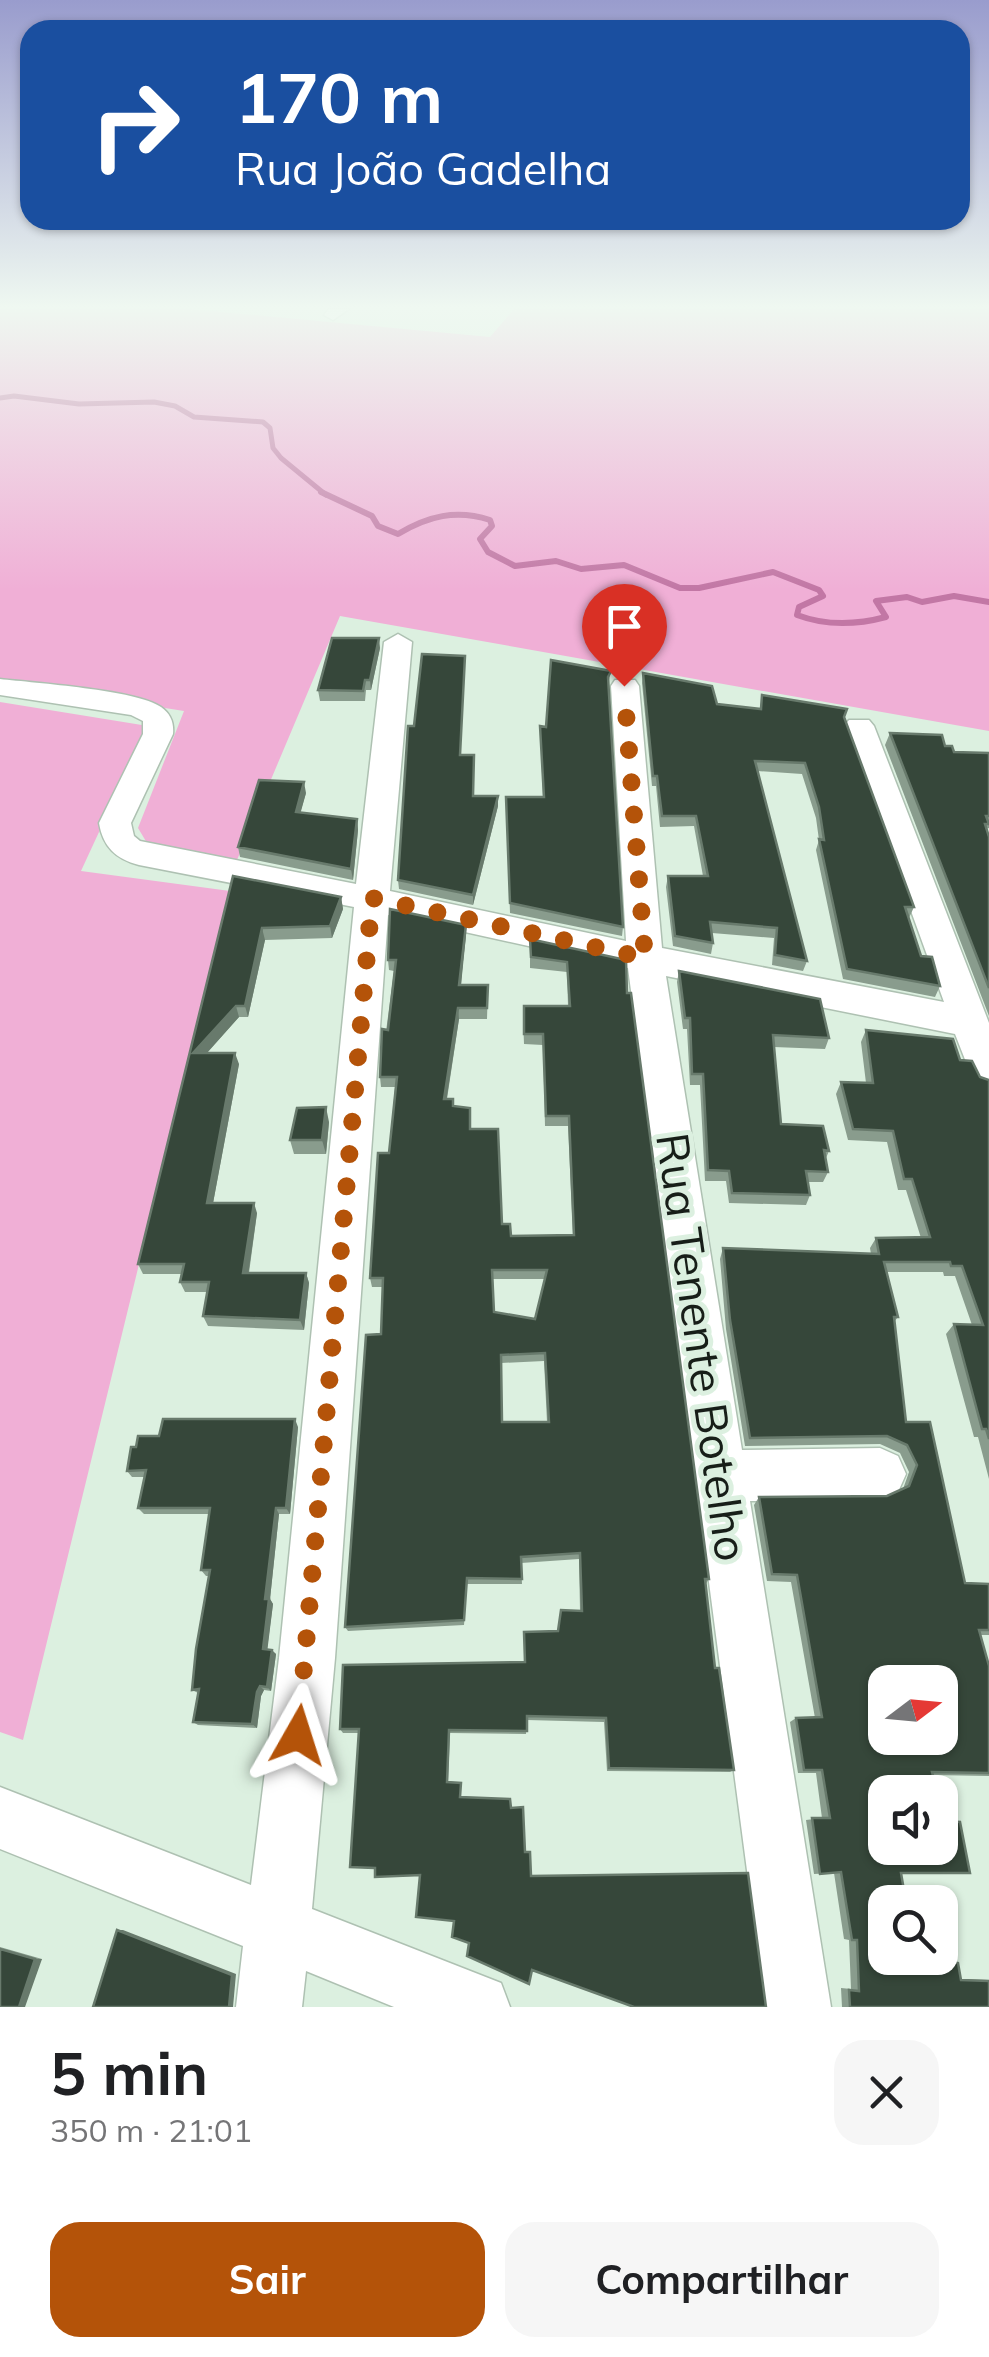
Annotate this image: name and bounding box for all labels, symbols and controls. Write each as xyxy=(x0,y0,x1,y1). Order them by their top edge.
text: 170 m xyxy=(235,53,443,141)
icon: right xyxy=(70,60,200,190)
text: Rua João Gadelha xyxy=(235,140,611,196)
pin xyxy=(582,584,667,687)
icon: arrive xyxy=(597,599,652,654)
street label: Rua Tenente Botelho xyxy=(645,1129,761,1565)
north arrow xyxy=(868,1665,958,1755)
map controls xyxy=(868,1665,958,1975)
position arrow xyxy=(246,1683,350,1787)
button: sound xyxy=(868,1775,958,1865)
button: search xyxy=(868,1885,958,1975)
text: 5 min xyxy=(50,2035,208,2110)
button: close xyxy=(834,2040,939,2145)
text: 350 m · 21:01 xyxy=(50,2110,252,2150)
button: Sair xyxy=(50,2222,485,2337)
button: Compartilhar xyxy=(505,2222,939,2337)

